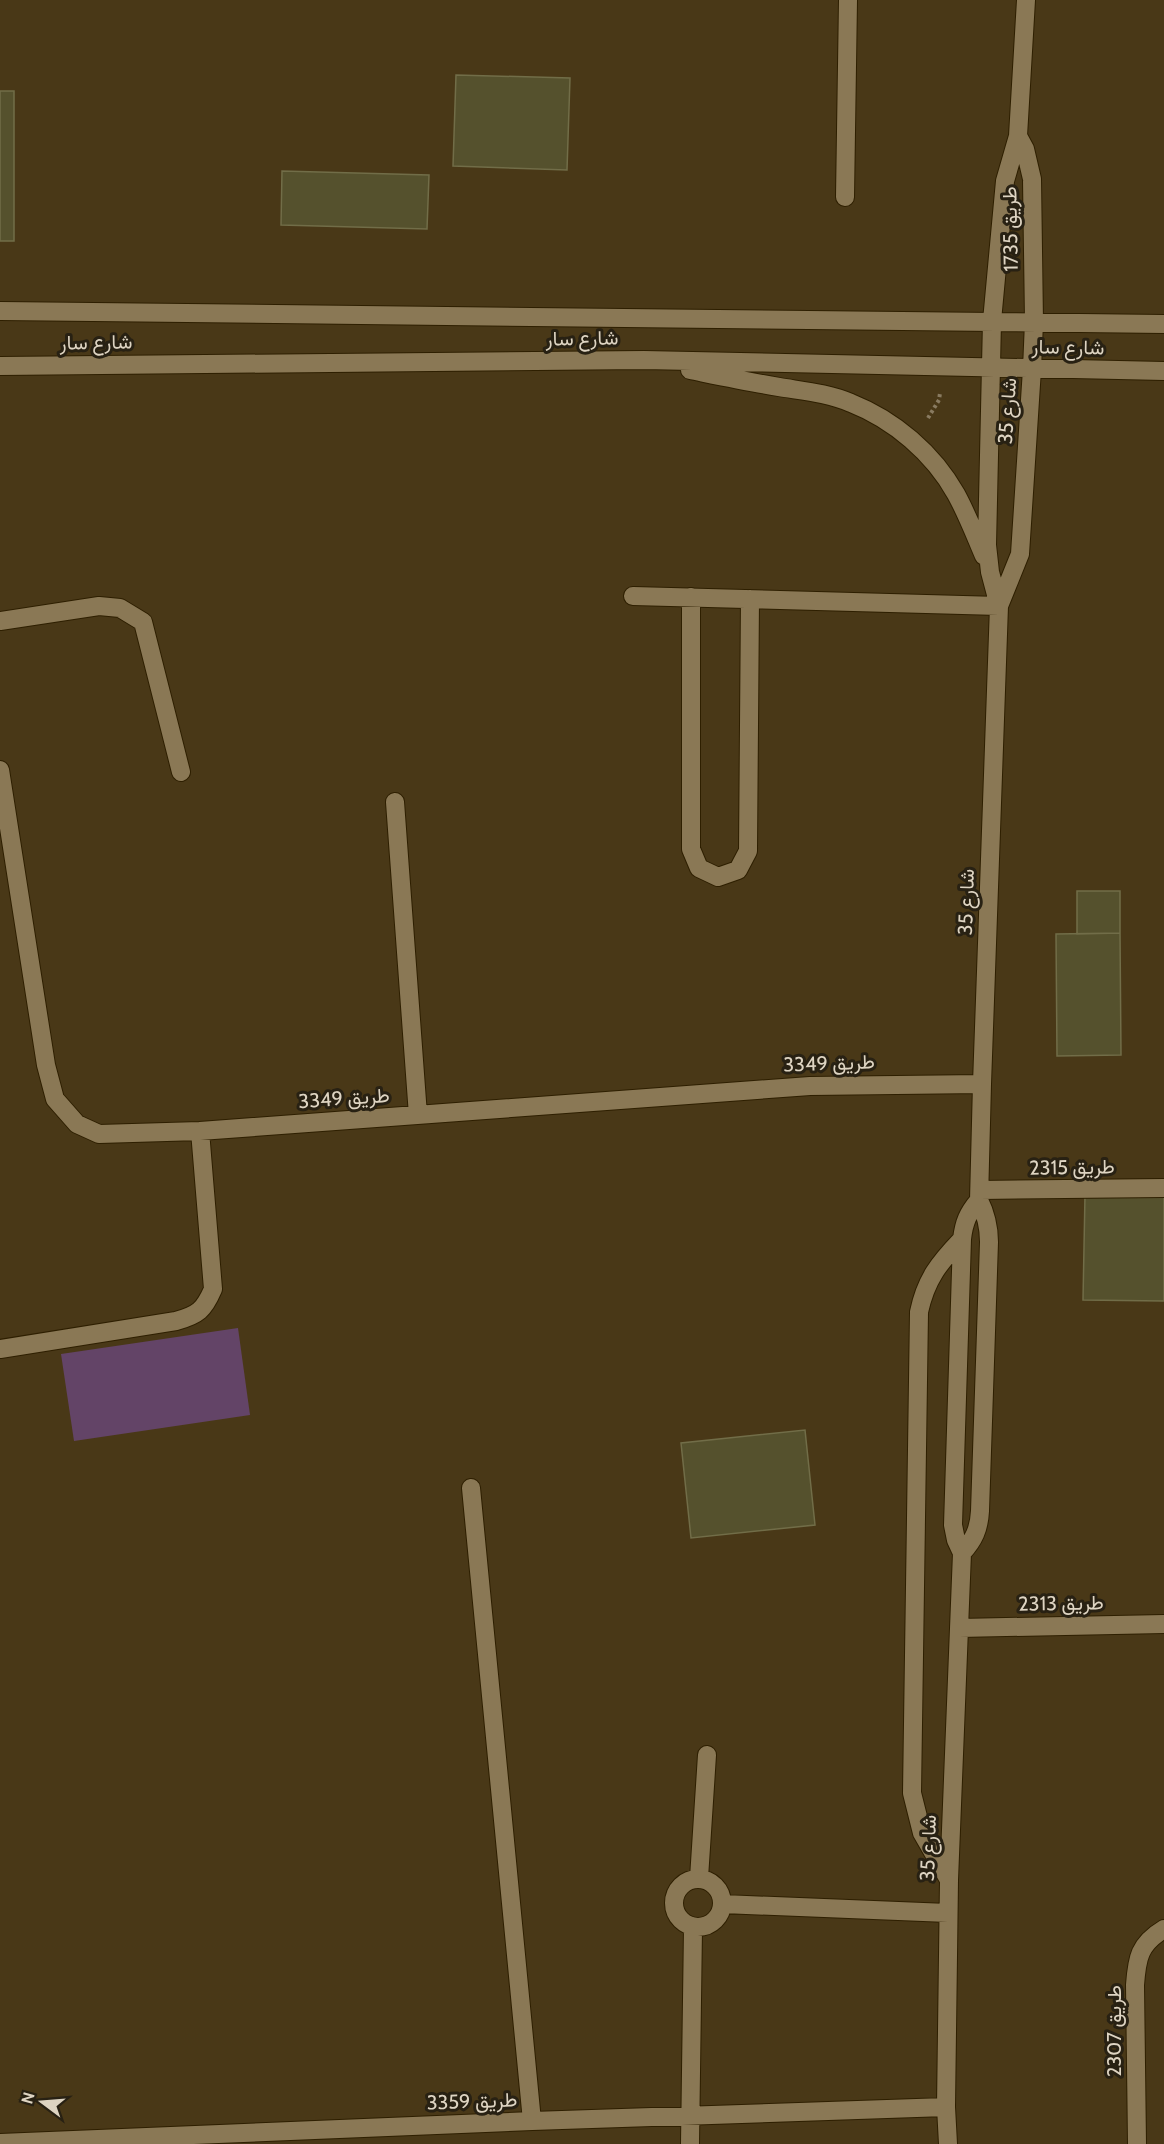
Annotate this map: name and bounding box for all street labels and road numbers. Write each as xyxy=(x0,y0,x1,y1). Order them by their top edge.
street label: طريق 1735 xyxy=(997,186,1024,272)
street label: شارع سار xyxy=(545,325,619,353)
street label: شارع سار xyxy=(59,329,133,357)
street label: شارع سار xyxy=(1030,334,1104,362)
street label: شارع 35 xyxy=(993,377,1023,445)
street label: شارع 35 xyxy=(953,868,981,936)
street label: طريق 3349 xyxy=(783,1049,875,1078)
street label: طريق 3349 xyxy=(298,1083,391,1114)
street label: طريق 2315 xyxy=(1029,1154,1115,1181)
street label: طريق 2313 xyxy=(1018,1590,1104,1617)
street label: شارع 35 xyxy=(915,1814,943,1882)
street label: طريق 2307 xyxy=(1102,1985,1127,2077)
street label: طريق 3359 xyxy=(426,2087,518,2116)

